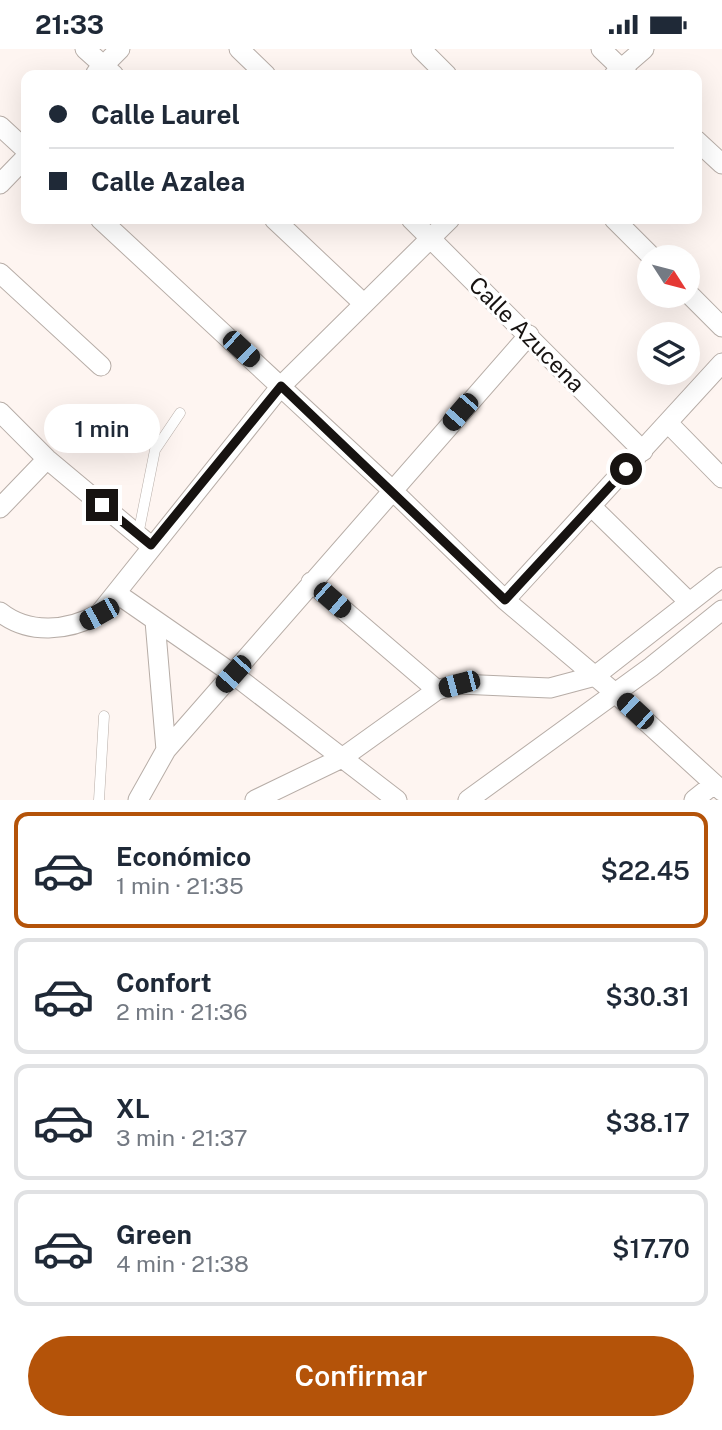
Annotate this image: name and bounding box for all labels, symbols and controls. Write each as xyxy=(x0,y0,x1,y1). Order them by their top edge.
text: 21:33 xyxy=(35,9,104,40)
text: Calle Laurel xyxy=(91,99,240,130)
text: Calle Azalea xyxy=(91,166,245,197)
north arrow xyxy=(637,245,700,308)
map controls xyxy=(637,245,700,385)
street label: Calle Azucena xyxy=(464,271,590,397)
button: layers xyxy=(637,322,700,385)
car xyxy=(219,327,264,371)
car xyxy=(439,389,482,435)
callout: 1 min xyxy=(44,403,160,453)
text: 1 min xyxy=(75,415,129,442)
route start xyxy=(610,453,642,485)
route end xyxy=(86,489,118,521)
car xyxy=(310,578,355,622)
car xyxy=(76,595,123,633)
car xyxy=(212,651,255,697)
car xyxy=(436,668,483,700)
car xyxy=(613,689,658,733)
icon: car xyxy=(32,839,95,902)
text: Económico xyxy=(116,841,251,872)
text: $22.45 xyxy=(600,855,690,886)
text: 1 min · 21:35 xyxy=(116,872,244,899)
icon: car xyxy=(32,965,95,1028)
text: Confort xyxy=(116,967,212,998)
text: $30.31 xyxy=(605,981,690,1012)
text: 2 min · 21:36 xyxy=(116,998,248,1025)
icon: car xyxy=(32,1091,95,1154)
text: XL xyxy=(116,1093,150,1124)
text: $38.17 xyxy=(605,1107,690,1138)
text: 3 min · 21:37 xyxy=(116,1124,248,1151)
icon: car xyxy=(32,1217,95,1280)
text: Green xyxy=(116,1219,192,1250)
text: $17.70 xyxy=(612,1233,690,1264)
text: 4 min · 21:38 xyxy=(116,1250,249,1277)
button: Confirmar xyxy=(28,1336,694,1416)

